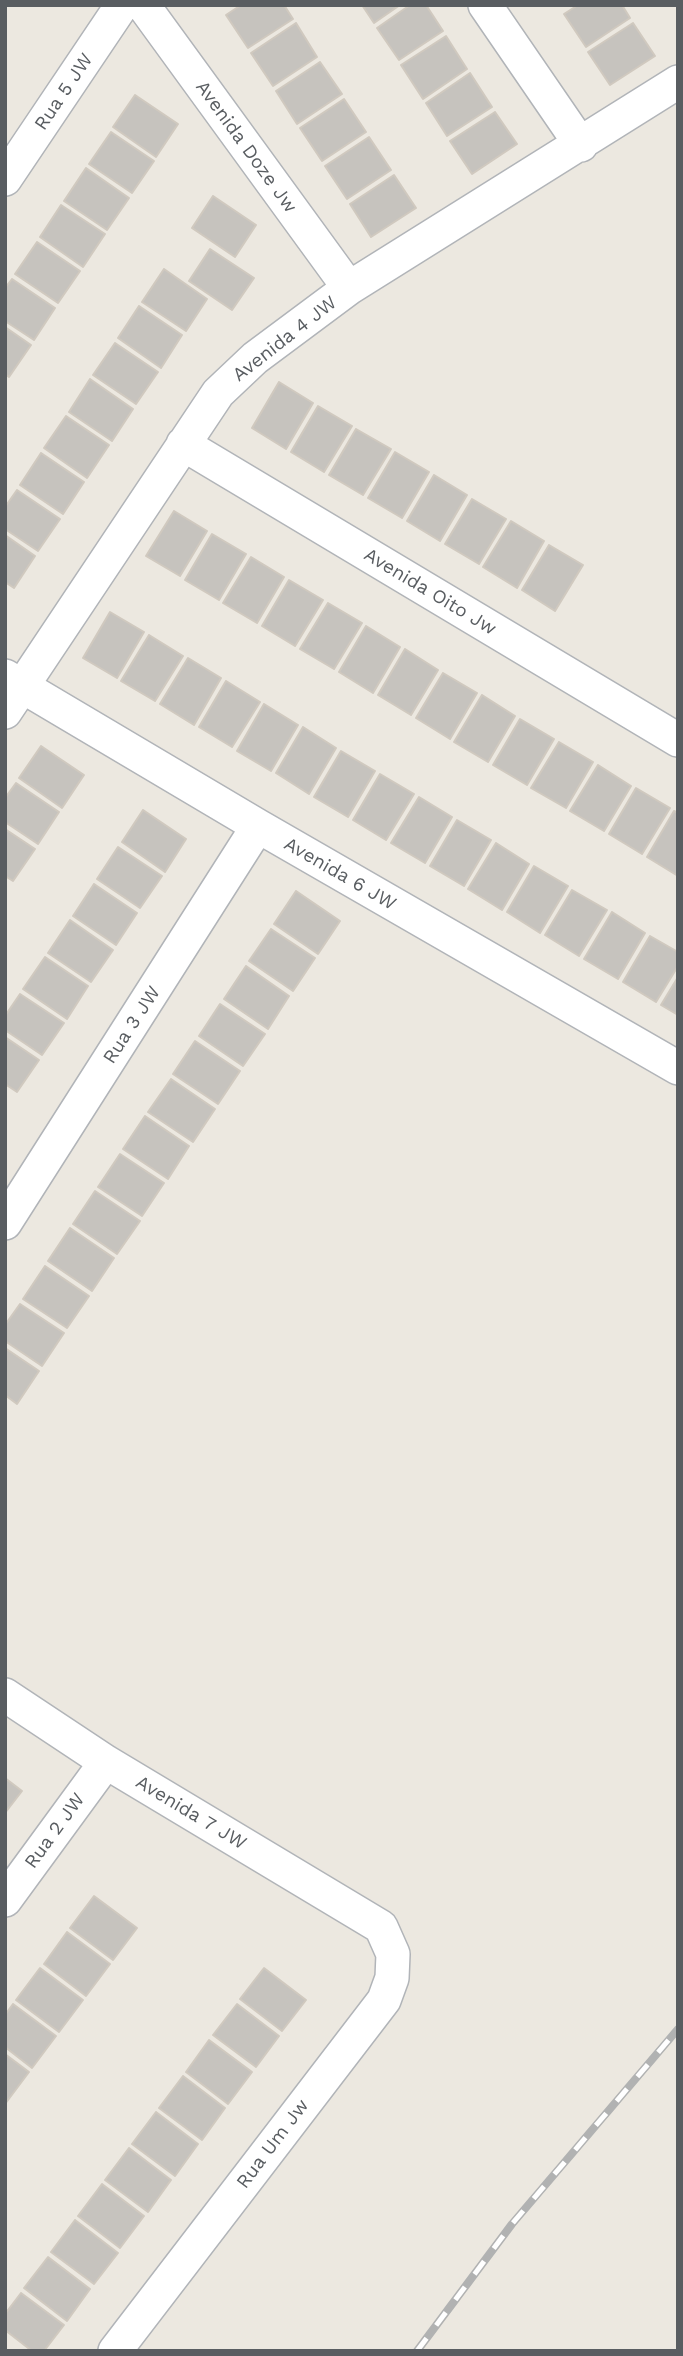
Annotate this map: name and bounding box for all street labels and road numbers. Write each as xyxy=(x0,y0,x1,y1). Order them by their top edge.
street label: Rua 5 JW xyxy=(30,49,98,135)
street label: Avenida Doze Jw xyxy=(190,76,302,218)
street label: Avenida 4 JW xyxy=(228,291,342,387)
street label: Avenida Oito Jw xyxy=(360,544,500,640)
street label: Avenida 6 JW xyxy=(280,833,400,915)
street label: Rua 3 JW xyxy=(98,982,166,1068)
street label: Avenida 7 JW xyxy=(132,1771,250,1855)
street label: Rua 2 JW xyxy=(20,1789,90,1873)
street label: Rua Um Jw xyxy=(232,2095,314,2193)

